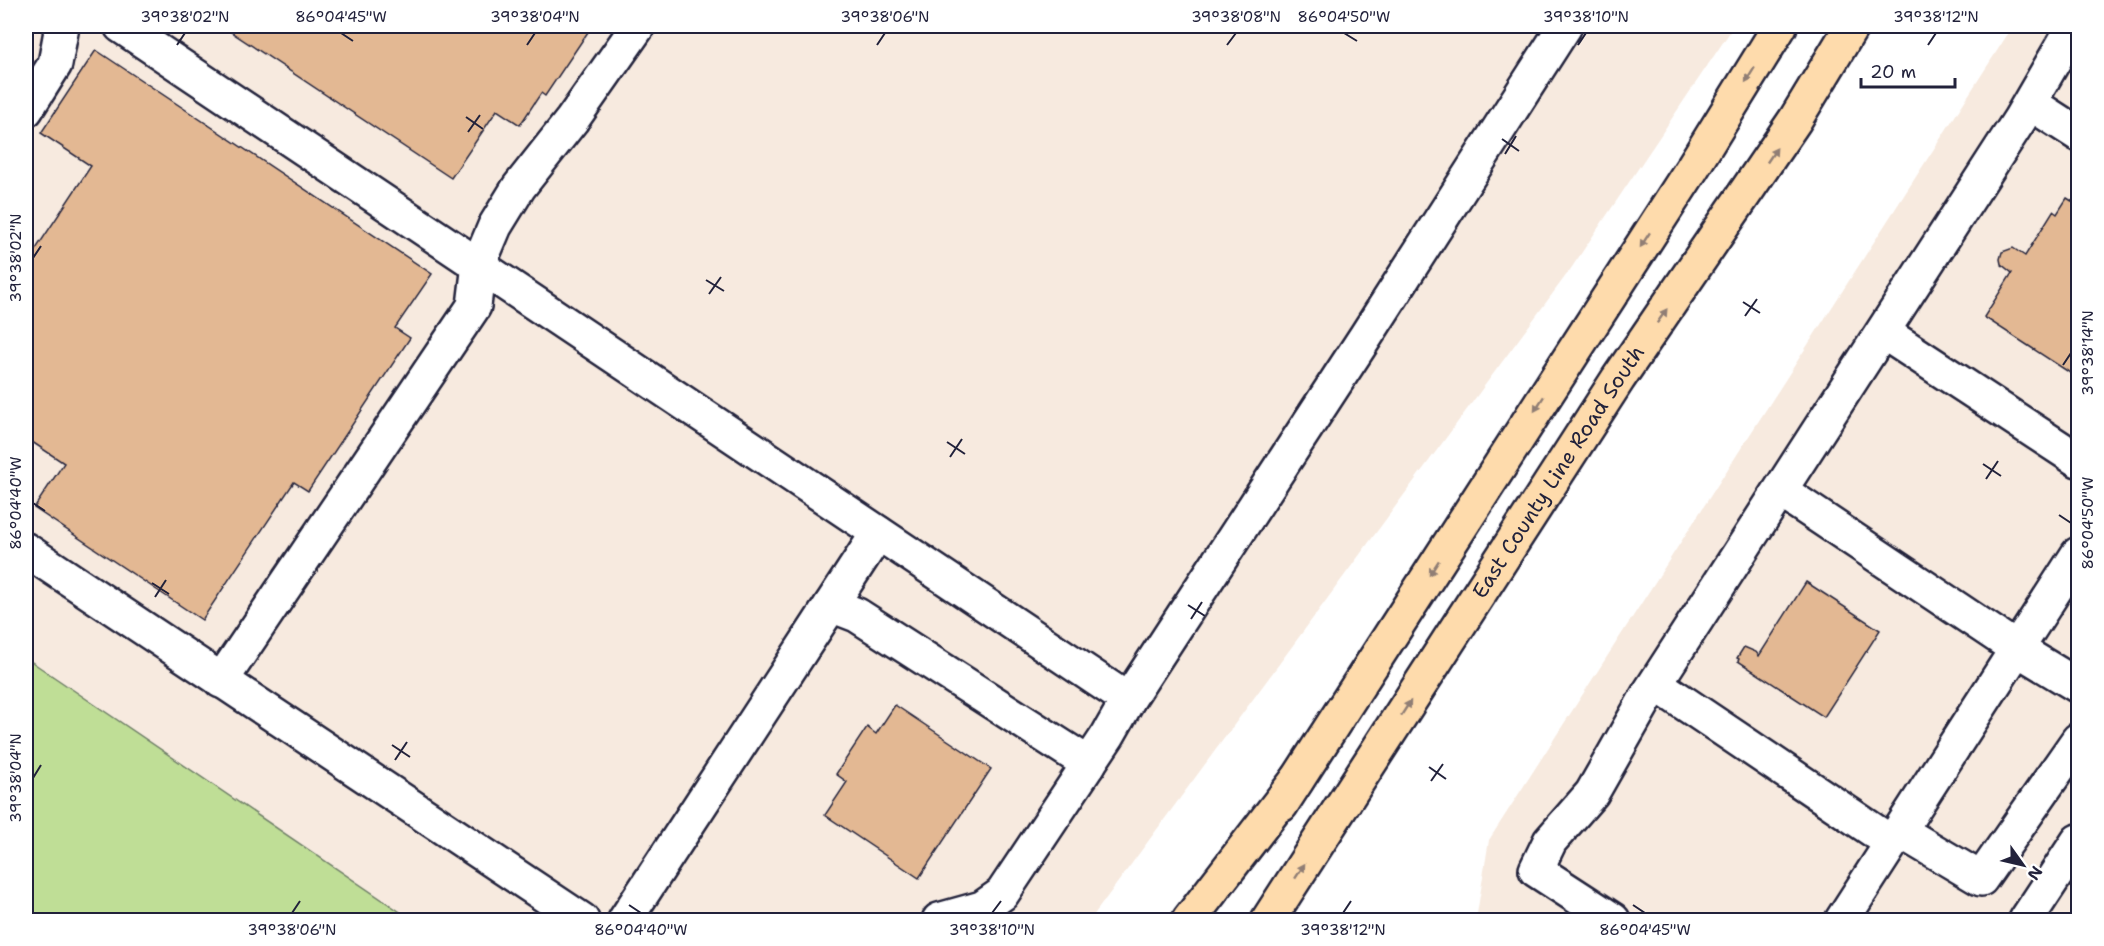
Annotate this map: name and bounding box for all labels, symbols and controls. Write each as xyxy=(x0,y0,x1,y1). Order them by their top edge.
text: 39°38'02"N xyxy=(141,7,230,27)
text: 86°04'45"W xyxy=(295,7,387,27)
text: 39°38'04"N xyxy=(490,7,580,27)
text: 39°38'06"N xyxy=(841,7,929,27)
text: 39°38'08"N xyxy=(1191,7,1281,27)
text: 86°04'50"W xyxy=(1298,7,1390,27)
text: 39°38'10"N xyxy=(1543,7,1629,27)
text: 39°38'12"N xyxy=(1893,7,1979,27)
scale bar xyxy=(1861,51,1956,89)
text: 20 m xyxy=(1870,60,1916,84)
one-way arrow xyxy=(1744,67,1755,83)
one-way arrow xyxy=(1766,147,1777,163)
text: 39°38'02"N xyxy=(6,214,26,303)
one-way arrow xyxy=(1640,232,1651,248)
one-way arrow xyxy=(1656,307,1667,324)
text: 39°38'14"N xyxy=(2078,310,2098,396)
street label: East County Line Road South xyxy=(1466,340,1651,604)
one-way arrow xyxy=(1534,396,1545,412)
text: 86°04'40"W xyxy=(6,456,26,550)
text: 86°04'50"W xyxy=(2078,477,2098,569)
one-way arrow xyxy=(1429,560,1440,576)
one-way arrow xyxy=(1400,699,1411,716)
text: 39°38'04"N xyxy=(6,733,26,823)
north arrow xyxy=(1993,835,2053,895)
text: N xyxy=(2023,862,2047,884)
one-way arrow xyxy=(1294,863,1305,880)
text: 39°38'06"N xyxy=(248,920,336,940)
text: 86°04'40"W xyxy=(594,920,688,940)
text: 39°38'10"N xyxy=(949,920,1035,940)
text: 39°38'12"N xyxy=(1300,920,1386,940)
text: 86°04'45"W xyxy=(1599,920,1691,940)

